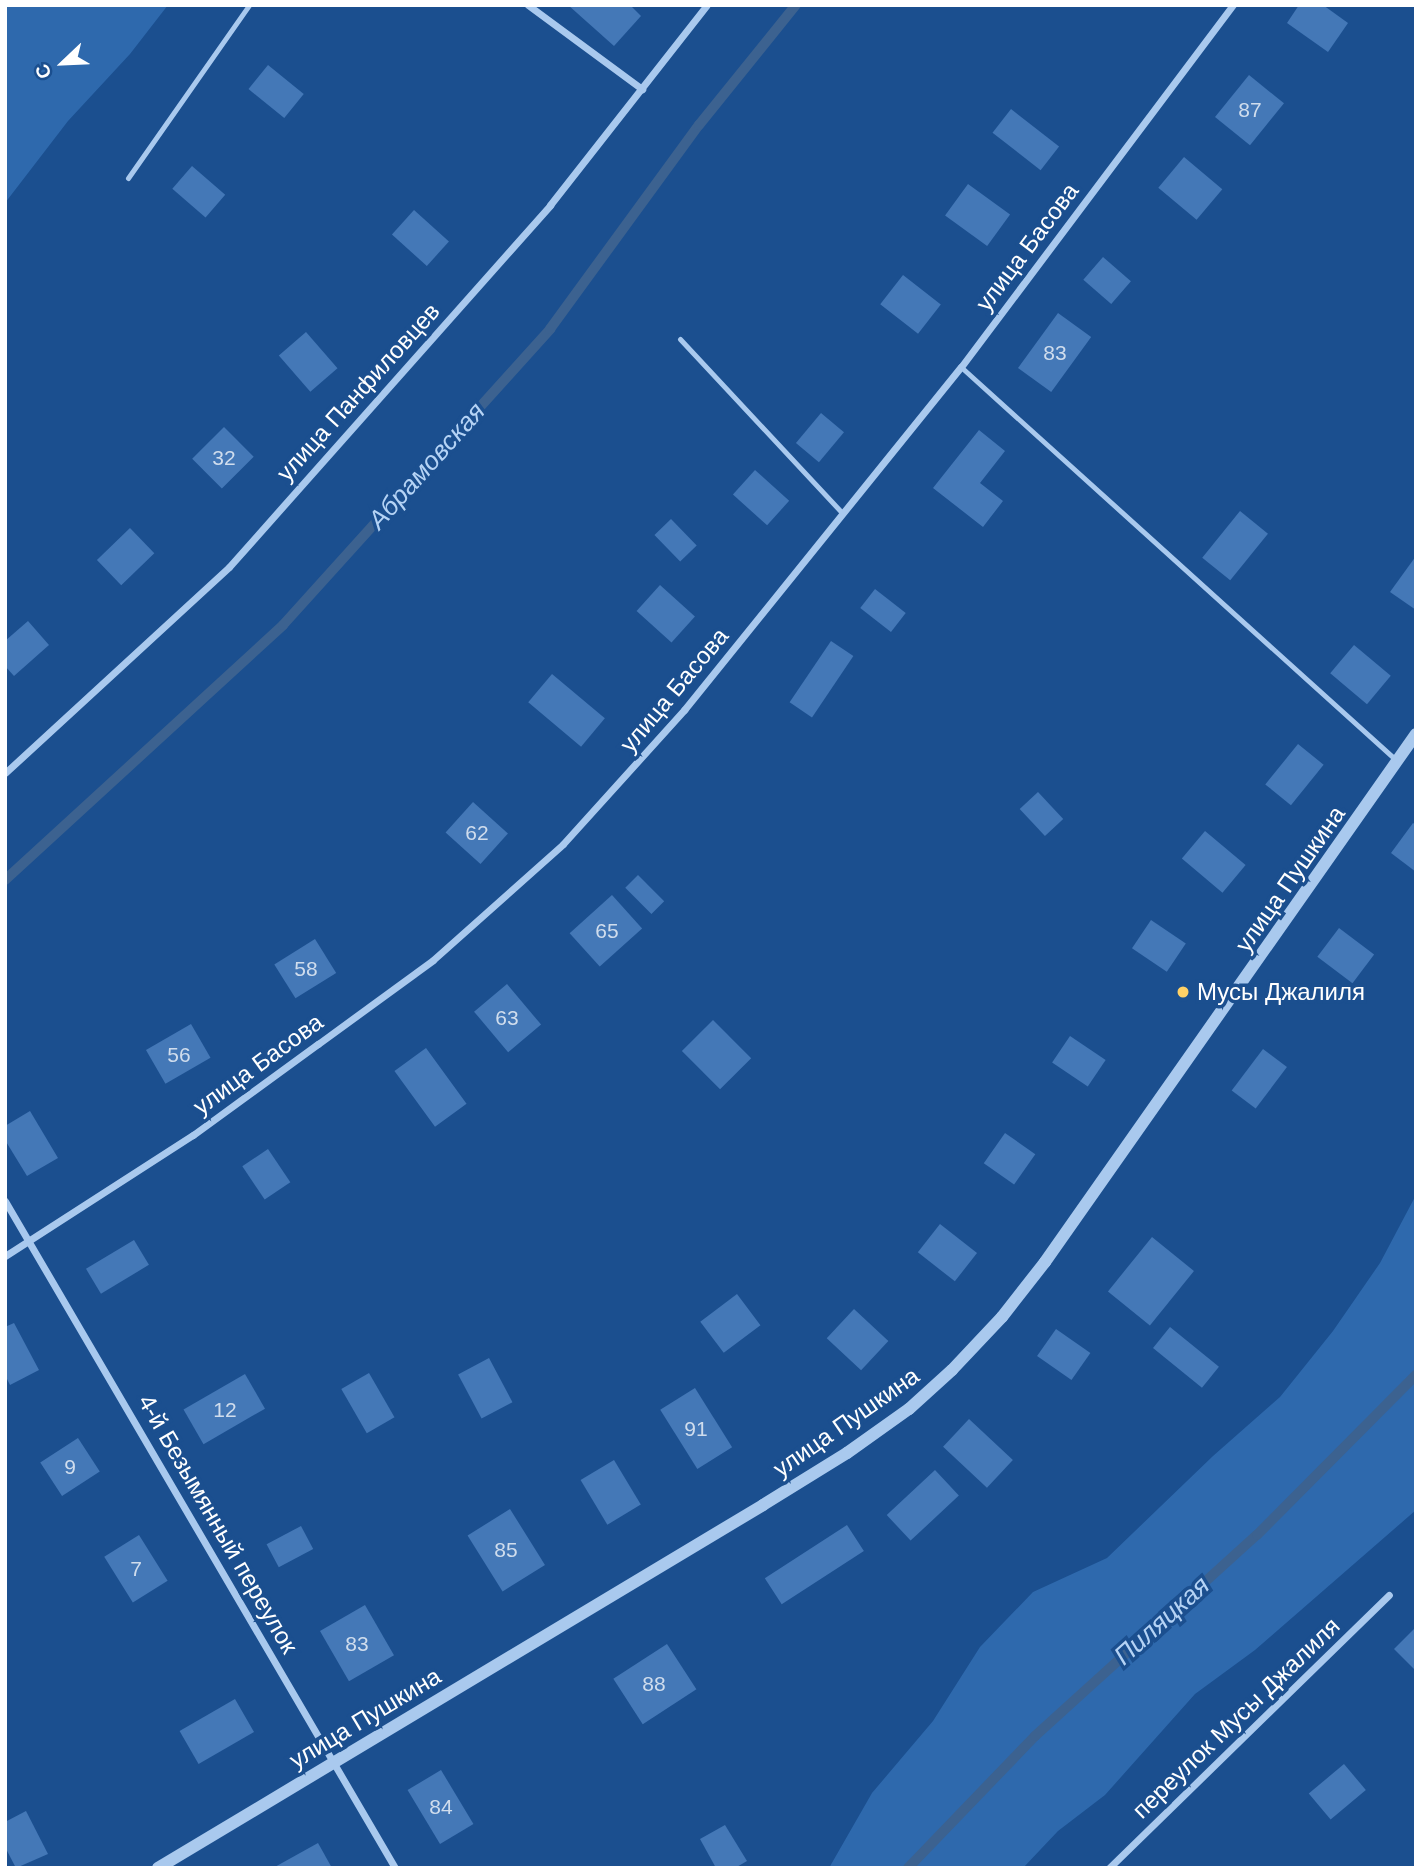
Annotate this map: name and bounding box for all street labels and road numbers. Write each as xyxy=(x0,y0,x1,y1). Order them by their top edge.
street label: улица Басова xyxy=(969,177,1085,317)
street label: улица Панфиловцев xyxy=(270,297,446,487)
street label: улица Басова xyxy=(614,622,734,758)
street label: улица Пушкина xyxy=(1229,800,1351,958)
street label: улица Басова xyxy=(188,1007,328,1121)
street label: улица Пушкина xyxy=(767,1361,925,1483)
street label: 4-й Безымянный переулок xyxy=(132,1390,304,1658)
street label: переулок Мусы Джалиля xyxy=(1126,1611,1346,1825)
street label: улица Пушкина xyxy=(284,1661,446,1775)

